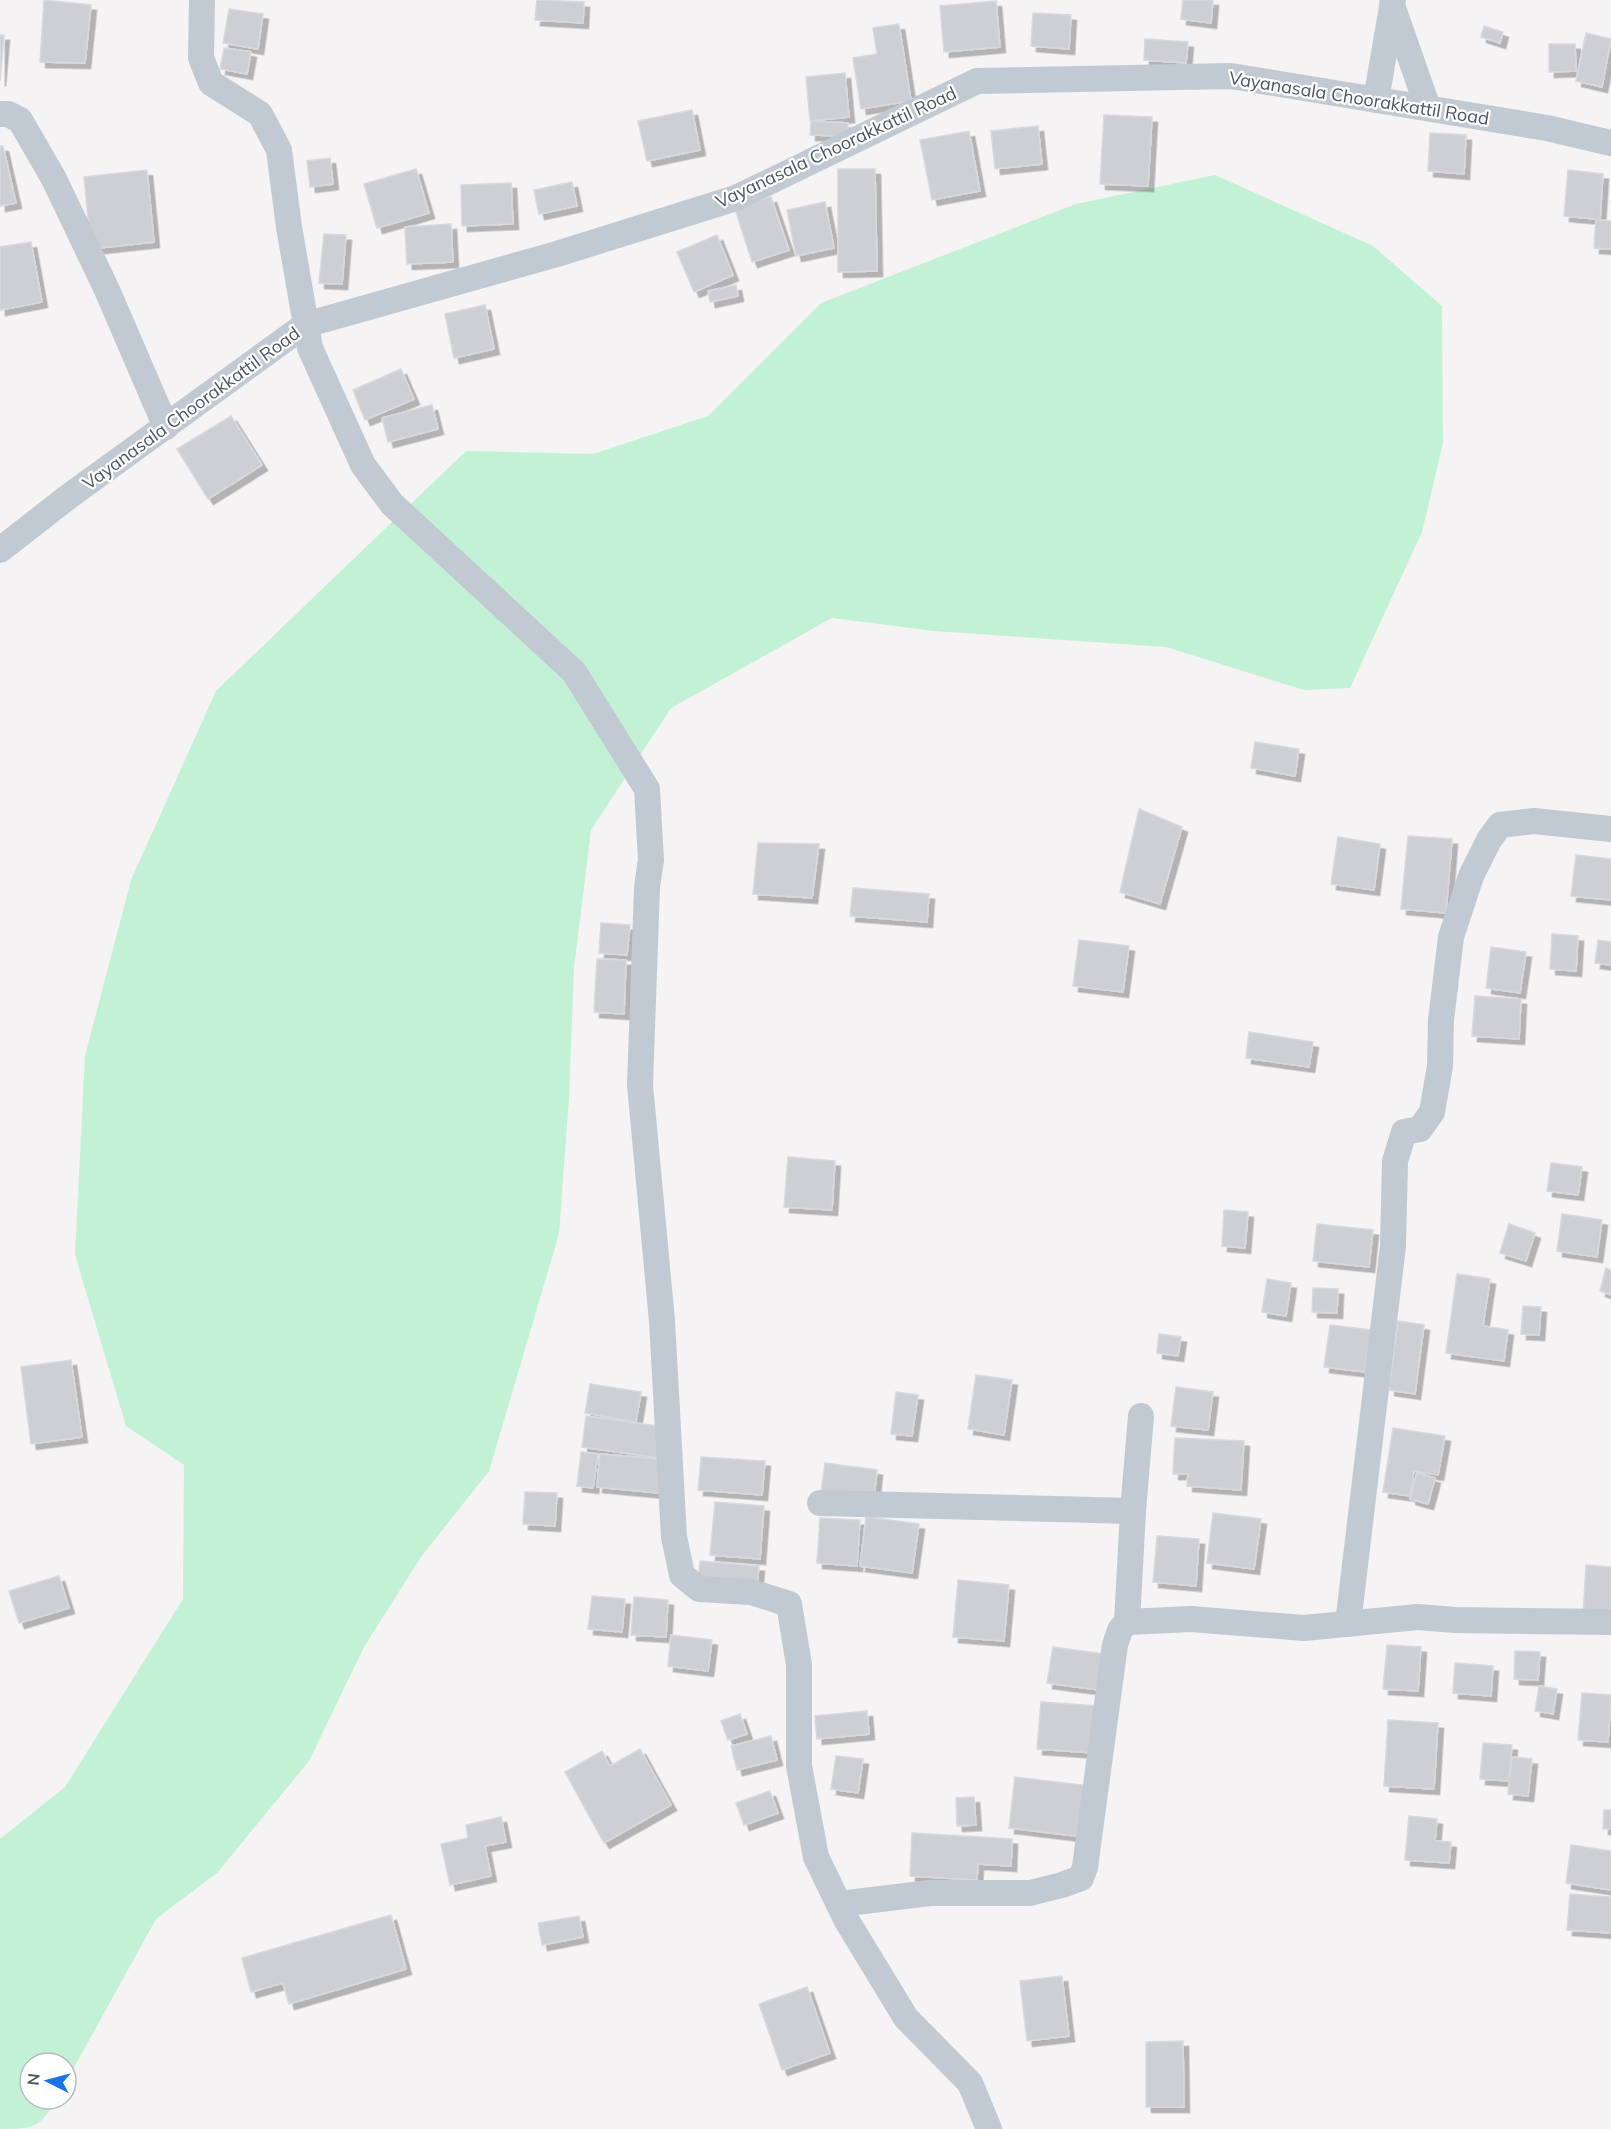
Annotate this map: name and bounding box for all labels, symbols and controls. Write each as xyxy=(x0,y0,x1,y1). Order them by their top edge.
street label: Vayanasala Choorakkattil Road xyxy=(1227,66,1491,130)
street label: Vayanasala Choorakkattil Road xyxy=(712,81,960,213)
street label: Vayanasala Choorakkattil Road xyxy=(78,321,304,495)
north arrow xyxy=(18,2051,78,2111)
text: N xyxy=(23,2072,44,2086)

